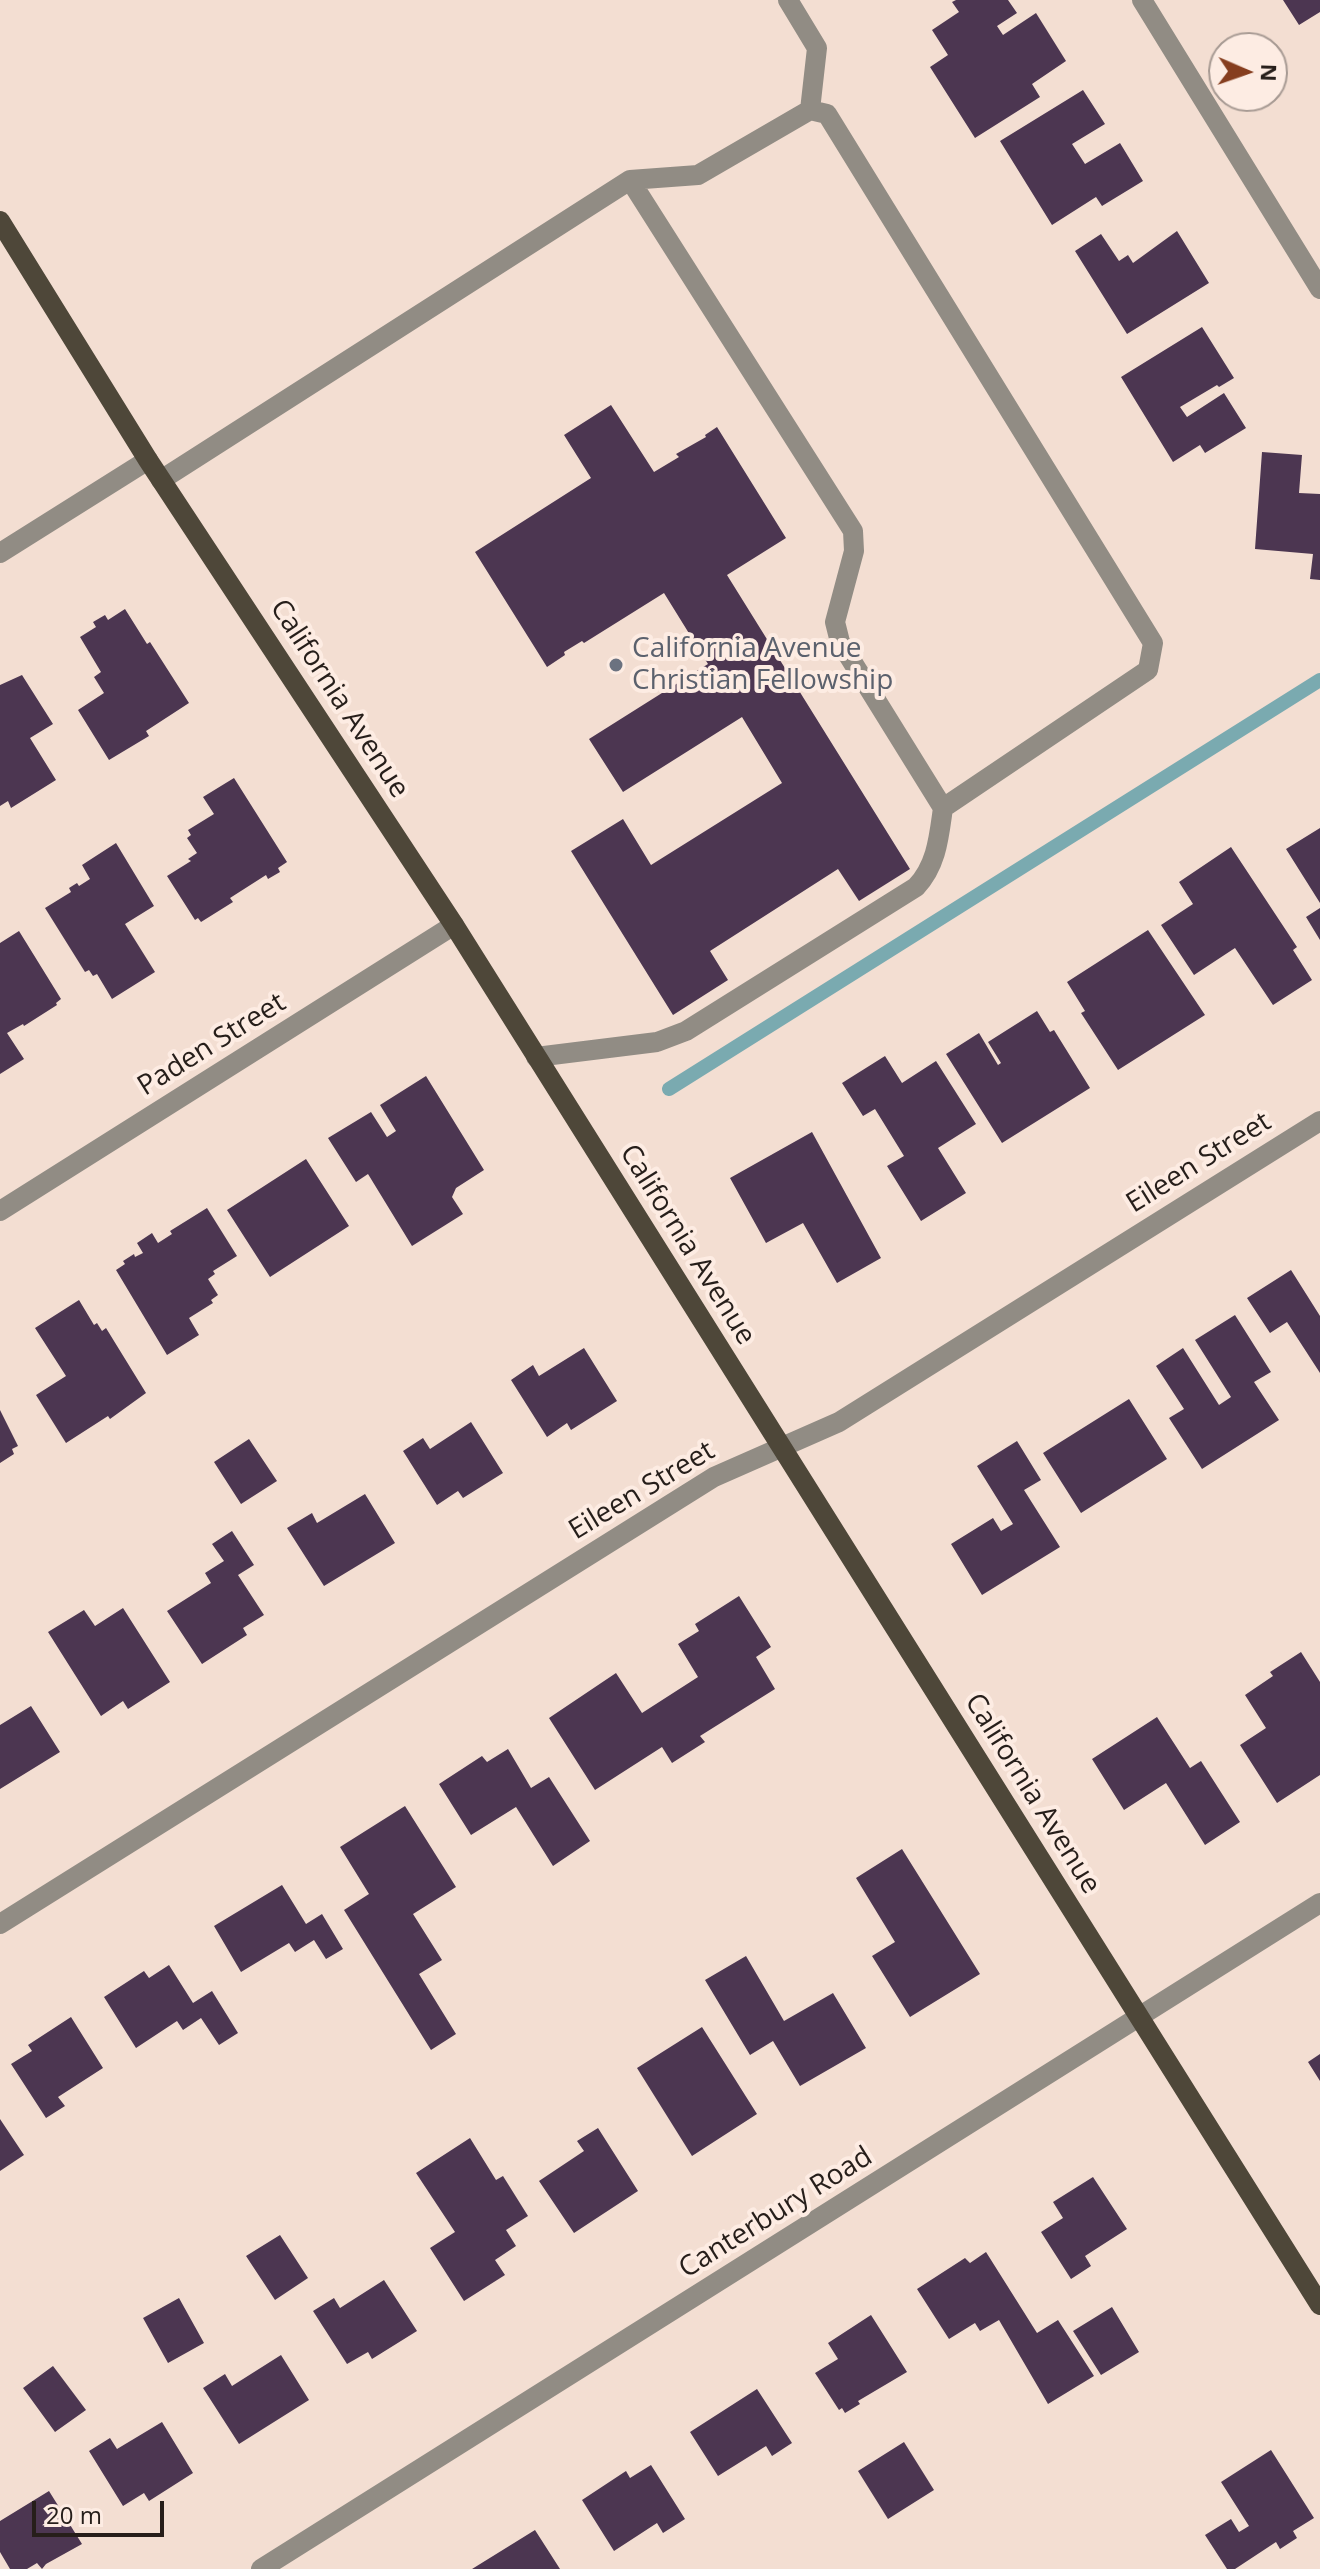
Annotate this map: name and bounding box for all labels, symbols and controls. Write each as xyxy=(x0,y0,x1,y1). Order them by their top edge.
north arrow xyxy=(1208,32,1288,112)
text: N xyxy=(1255,63,1285,82)
street label: California Avenue xyxy=(262,594,416,804)
place label: California Avenue Christian Fellowship xyxy=(632,632,893,698)
marker: California Avenue Christian Fellowship xyxy=(607,656,625,674)
street label: Paden Street xyxy=(132,986,292,1104)
street label: Eileen Street xyxy=(1121,1105,1277,1221)
street label: California Avenue xyxy=(612,1139,762,1351)
street label: Eileen Street xyxy=(563,1434,721,1548)
street label: California Avenue xyxy=(957,1688,1107,1900)
street label: Canterbury Road xyxy=(673,2140,879,2286)
scale bar xyxy=(36,2485,168,2535)
text: 20 m xyxy=(46,2498,102,2531)

